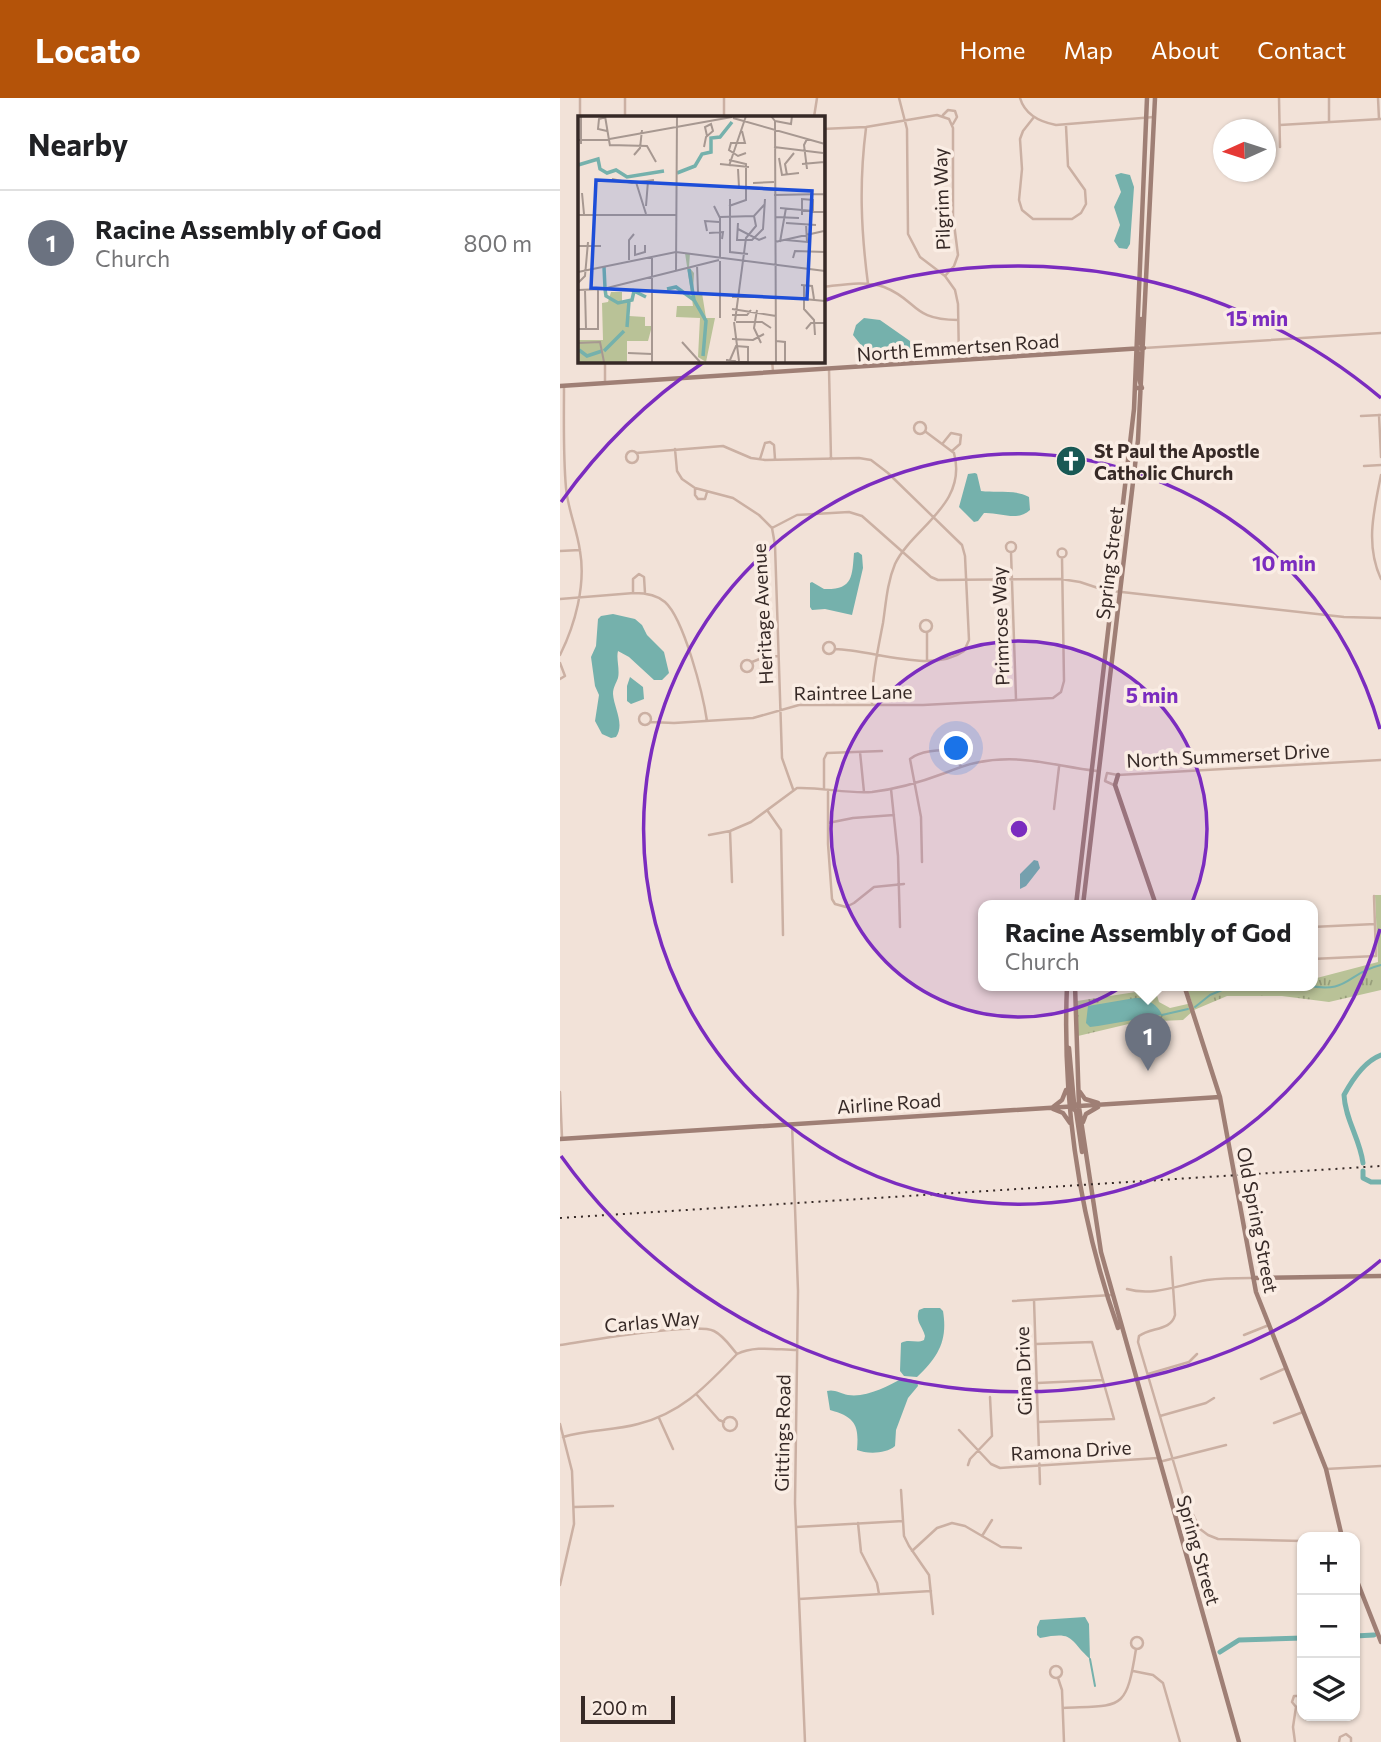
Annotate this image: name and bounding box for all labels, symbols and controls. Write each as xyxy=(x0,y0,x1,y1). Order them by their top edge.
text: Locato xyxy=(35,29,141,70)
text: Home xyxy=(960,35,1026,64)
text: Map xyxy=(1064,35,1113,64)
text: About xyxy=(1151,35,1219,64)
text: Contact xyxy=(1257,35,1346,64)
inset map xyxy=(578,116,824,362)
north arrow xyxy=(1213,119,1276,182)
text: Nearby xyxy=(28,125,128,162)
street label: Pilgrim Way xyxy=(928,147,954,251)
text: Racine Assembly of God xyxy=(95,213,382,244)
text: 1 xyxy=(46,229,56,257)
text: 800 m xyxy=(464,229,532,257)
text: Church xyxy=(95,244,170,272)
text: 15 min xyxy=(1226,305,1288,330)
street label: North Emmertsen Road xyxy=(856,328,1060,366)
place label: St Paul the Apostle Catholic Church xyxy=(1094,439,1260,484)
church icon: St Paul the Apostle Catholic Church xyxy=(1054,444,1088,478)
street label: Spring Street xyxy=(1091,505,1127,621)
street label: Heritage Avenue xyxy=(747,543,777,685)
text: 10 min xyxy=(1252,550,1316,575)
street label: Primrose Way xyxy=(986,566,1014,686)
street label: Raintree Lane xyxy=(793,679,913,705)
text: 5 min xyxy=(1126,682,1178,707)
your location xyxy=(939,731,973,765)
street label: North Summerset Drive xyxy=(1126,738,1330,772)
centre of rings xyxy=(1007,817,1031,841)
popup xyxy=(978,900,1318,991)
text: Racine Assembly of God xyxy=(1005,916,1291,947)
text: Church xyxy=(1005,947,1080,975)
pin: 1 xyxy=(1125,1013,1171,1071)
street label: Airline Road xyxy=(836,1088,942,1118)
street label: Old Spring Street xyxy=(1233,1145,1283,1295)
street label: Carlas Way xyxy=(603,1305,701,1337)
street label: Gina Drive xyxy=(1010,1326,1036,1416)
street label: Gittings Road xyxy=(769,1374,795,1492)
street label: Ramona Drive xyxy=(1010,1435,1132,1465)
street label: Spring Street xyxy=(1172,1492,1226,1608)
map controls xyxy=(1297,1532,1360,1721)
button: + xyxy=(1297,1532,1360,1595)
button: − xyxy=(1297,1595,1360,1658)
button: layers xyxy=(1297,1658,1360,1721)
scale bar xyxy=(581,1693,676,1725)
text: 200 m xyxy=(592,1696,648,1719)

